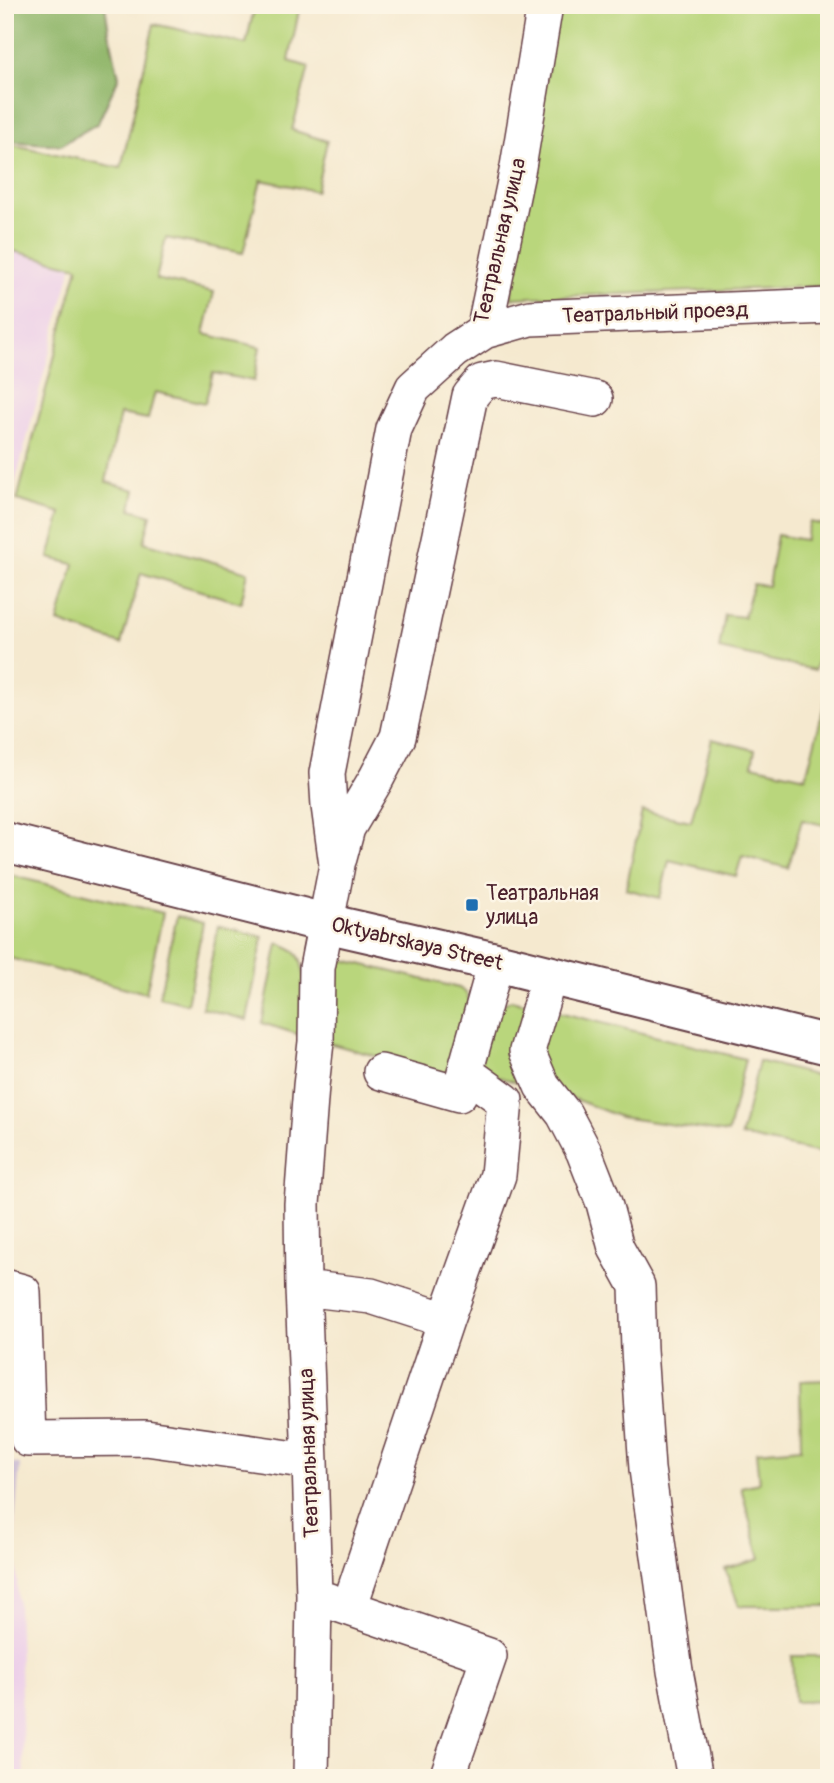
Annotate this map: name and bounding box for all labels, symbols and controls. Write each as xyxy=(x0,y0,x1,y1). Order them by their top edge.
street label: Театральная улица xyxy=(468,155,532,327)
street label: Театральный проезд xyxy=(561,296,749,330)
place label: Театральная улица xyxy=(485,880,599,931)
marker: Театральная улица xyxy=(464,897,480,913)
street label: Oktyabrskaya Street xyxy=(329,911,506,977)
street label: Театральная улица xyxy=(293,1368,325,1538)

